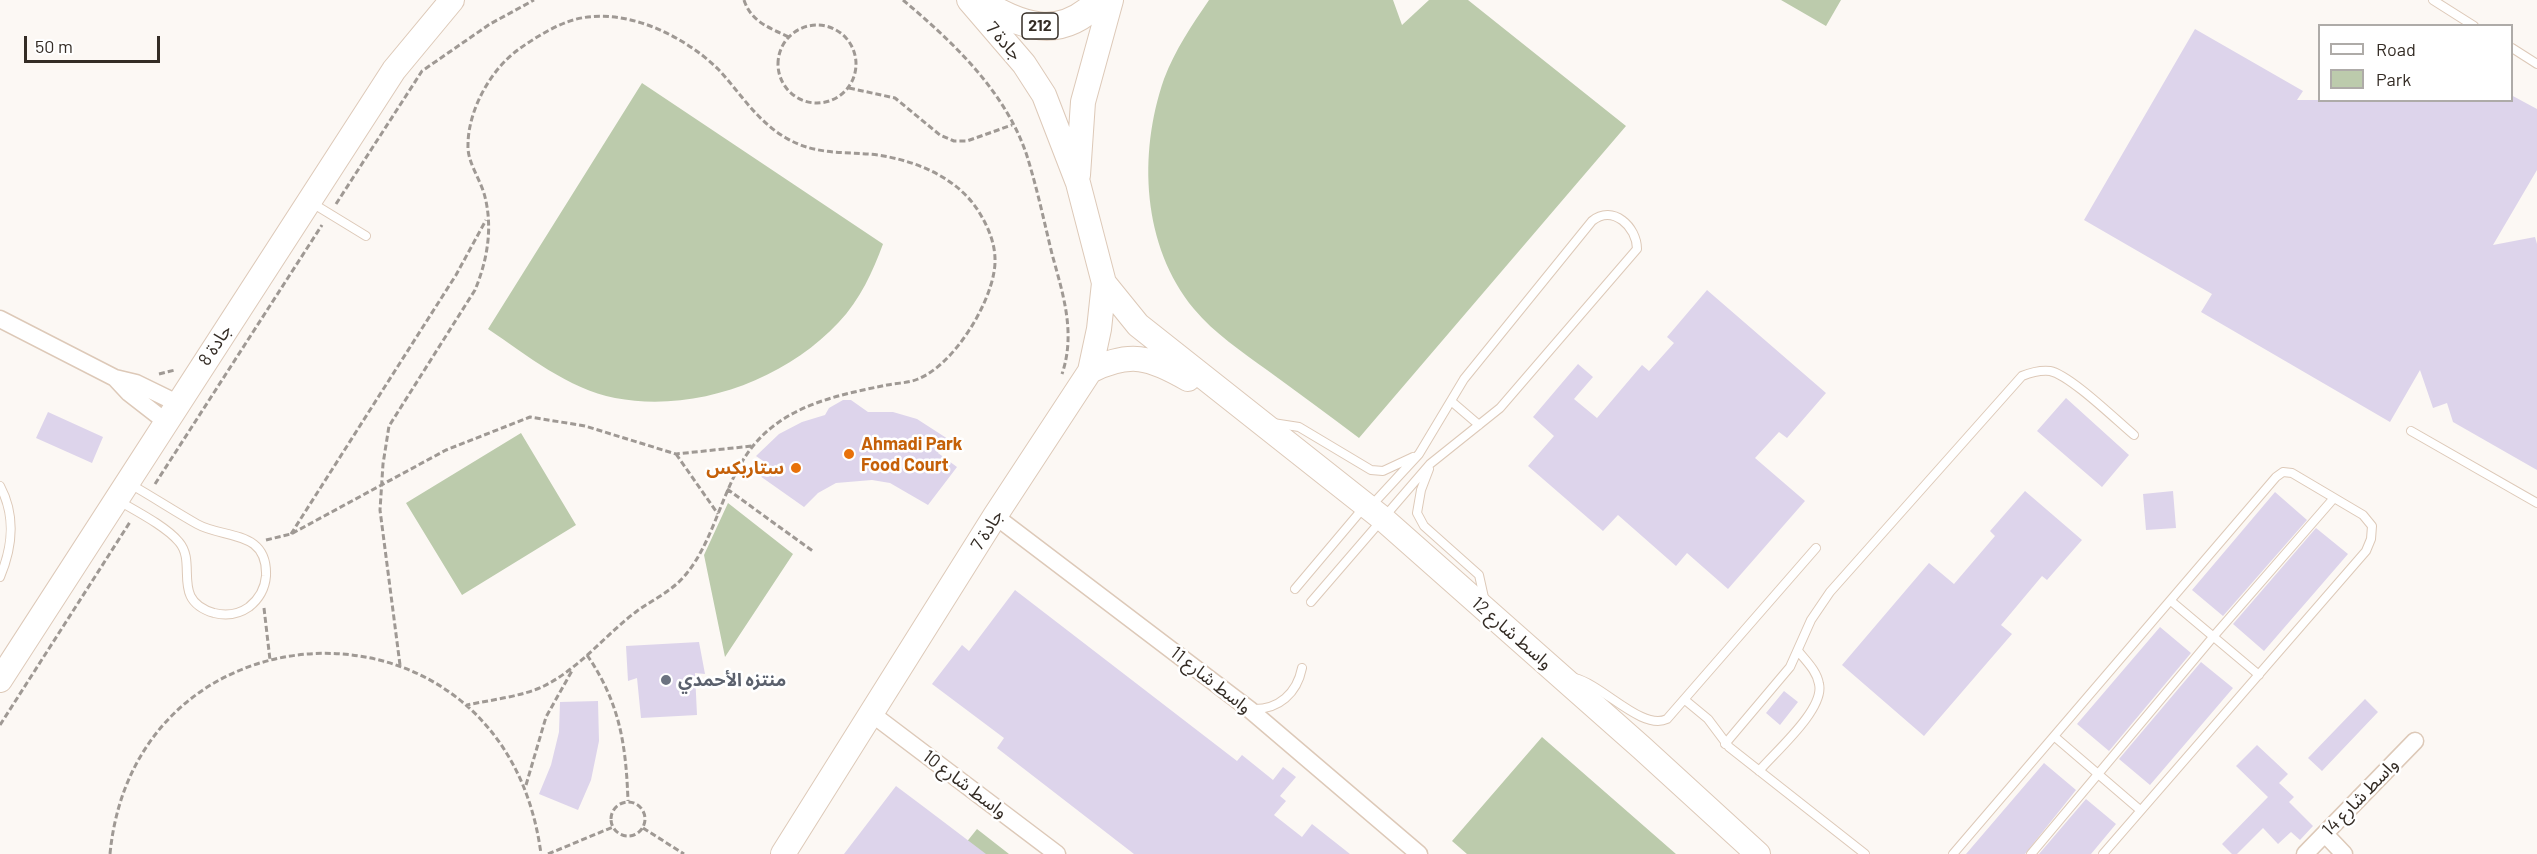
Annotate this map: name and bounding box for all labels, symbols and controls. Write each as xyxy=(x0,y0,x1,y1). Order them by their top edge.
road number: 212 xyxy=(1022,13,1058,39)
street label: جادة 7 xyxy=(981,17,1027,65)
scale bar xyxy=(27,24,164,62)
legend xyxy=(2318,24,2513,102)
text: 50 m xyxy=(35,35,73,57)
text: Road xyxy=(2376,38,2416,60)
text: Park xyxy=(2376,68,2411,90)
street label: جادة 8 xyxy=(194,320,236,370)
place label: Ahmadi Park Food Court xyxy=(861,433,962,476)
marker: Ahmadi Park Food Court xyxy=(842,447,856,461)
place label: ستاربكس xyxy=(706,457,784,479)
marker: ستاربكس xyxy=(789,461,803,475)
street label: جادة 7 xyxy=(966,506,1008,554)
street label: واسط شارع 12 xyxy=(1467,592,1557,674)
street label: واسط شارع 11 xyxy=(1166,642,1256,718)
place label: منتزه الأحمدي xyxy=(678,669,786,691)
marker: منتزه الأحمدي xyxy=(659,673,673,687)
street label: واسط شارع 10 xyxy=(919,745,1011,823)
street label: واسط شارع 14 xyxy=(2318,754,2402,840)

